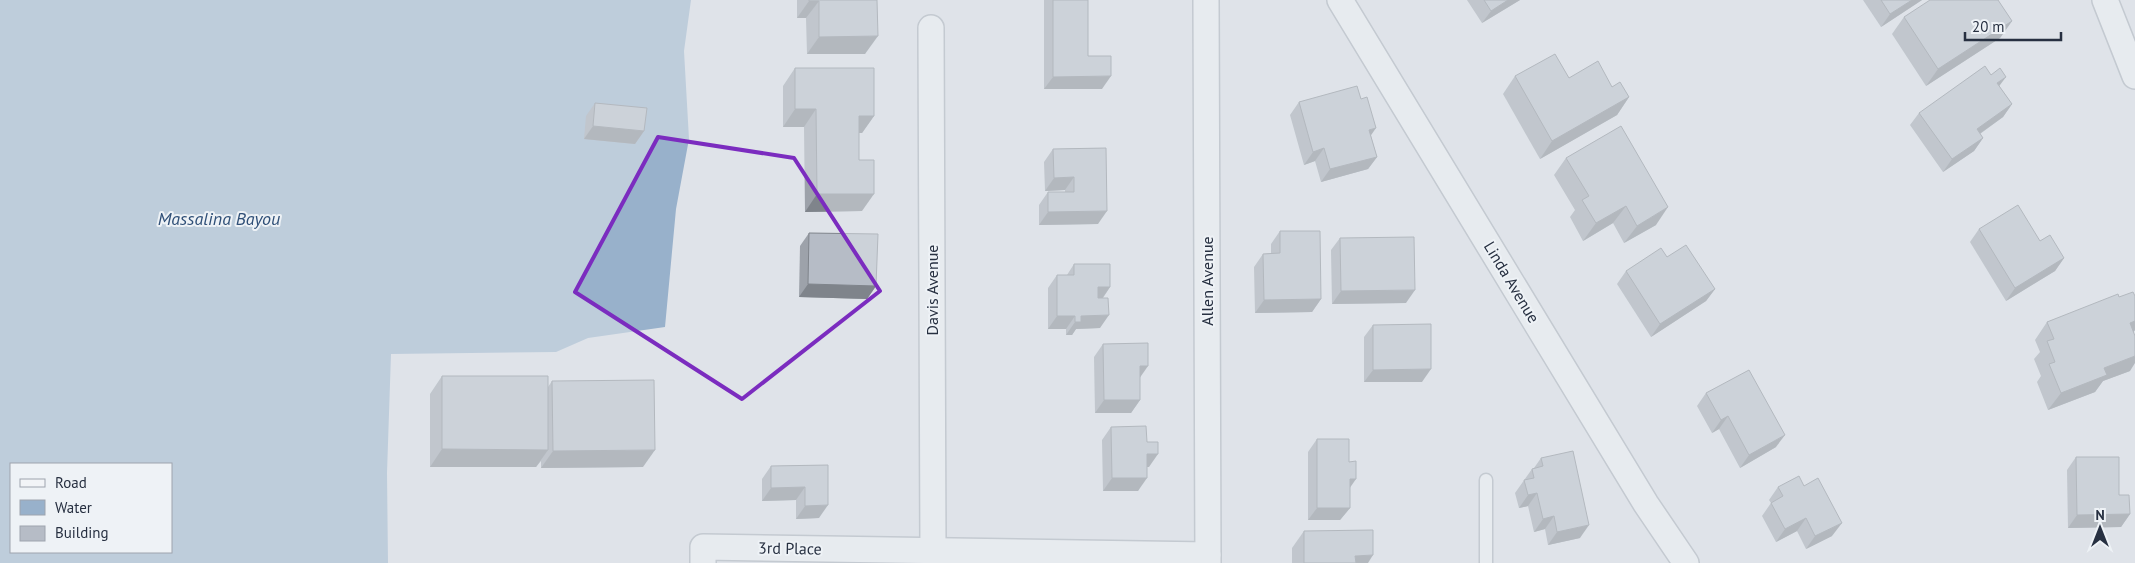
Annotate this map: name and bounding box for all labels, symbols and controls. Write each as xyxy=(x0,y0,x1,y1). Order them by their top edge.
scale bar xyxy=(1965,10,2061,42)
text: 20 m xyxy=(1972,17,2005,36)
water label: Massalina Bayou xyxy=(158,207,280,230)
street label: Allen Avenue xyxy=(1197,236,1217,326)
street label: Linda Avenue xyxy=(1480,238,1544,326)
street label: Davis Avenue xyxy=(922,245,942,335)
legend xyxy=(10,463,172,553)
text: Road xyxy=(55,473,87,492)
text: Water xyxy=(55,498,92,517)
north arrow xyxy=(2075,503,2125,553)
text: N xyxy=(2095,506,2105,524)
text: Building xyxy=(55,523,109,542)
street label: 3rd Place xyxy=(758,537,822,559)

